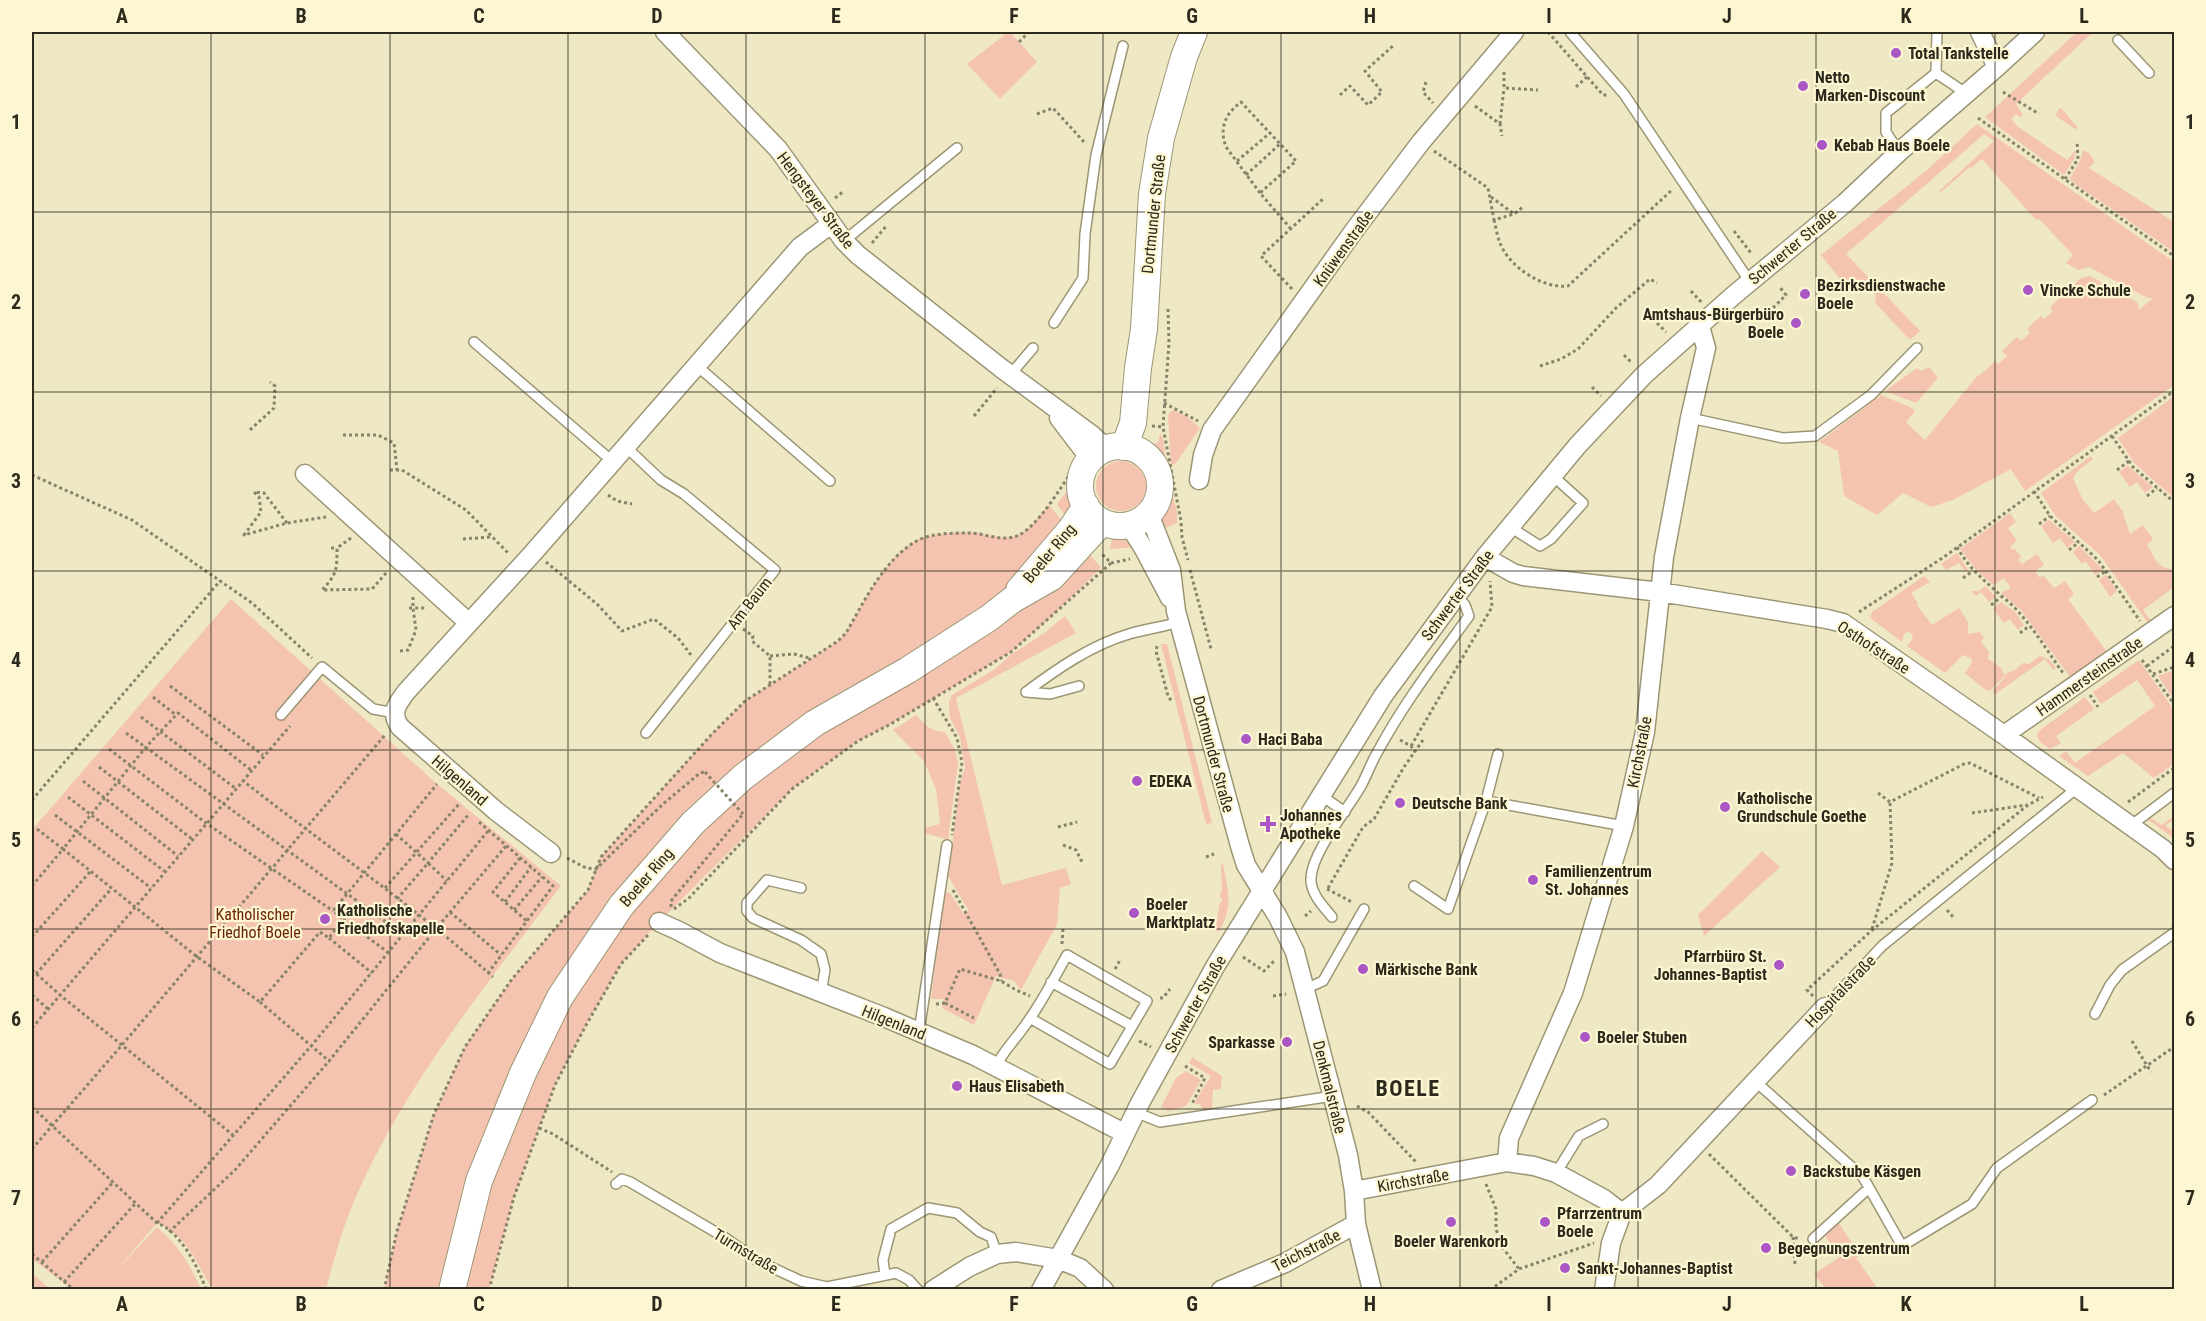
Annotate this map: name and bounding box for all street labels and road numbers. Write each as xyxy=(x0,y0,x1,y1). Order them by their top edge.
street label: Hengsteyer Straße xyxy=(773,148,858,252)
street label: Dortmunder Straße xyxy=(1138,153,1169,275)
street label: Schwerter Straße xyxy=(1745,204,1840,289)
street label: Knüwenstraße xyxy=(1309,206,1377,290)
street label: Boeler Ring xyxy=(1019,520,1080,587)
street label: Schwerter Straße xyxy=(1417,546,1498,644)
street label: Am Baum xyxy=(723,573,776,633)
street label: Osthofstraße xyxy=(1834,617,1914,678)
street label: Hammersteinstraße xyxy=(2033,633,2146,720)
street label: Dortmunder Straße xyxy=(1189,694,1238,814)
street label: Kirchstraße xyxy=(1623,715,1656,789)
street label: Hilgenland xyxy=(428,751,491,810)
street label: Boeler Ring xyxy=(616,844,677,911)
street label: Hospitalstraße xyxy=(1801,951,1879,1031)
street label: Schwerter Straße xyxy=(1161,952,1230,1056)
street label: Hilgenland xyxy=(859,1001,929,1044)
street label: Denkmalstraße xyxy=(1309,1039,1350,1136)
street label: Kirchstraße xyxy=(1376,1165,1450,1196)
street label: Turmstraße xyxy=(710,1225,782,1278)
street label: Teichstraße xyxy=(1269,1225,1343,1276)

